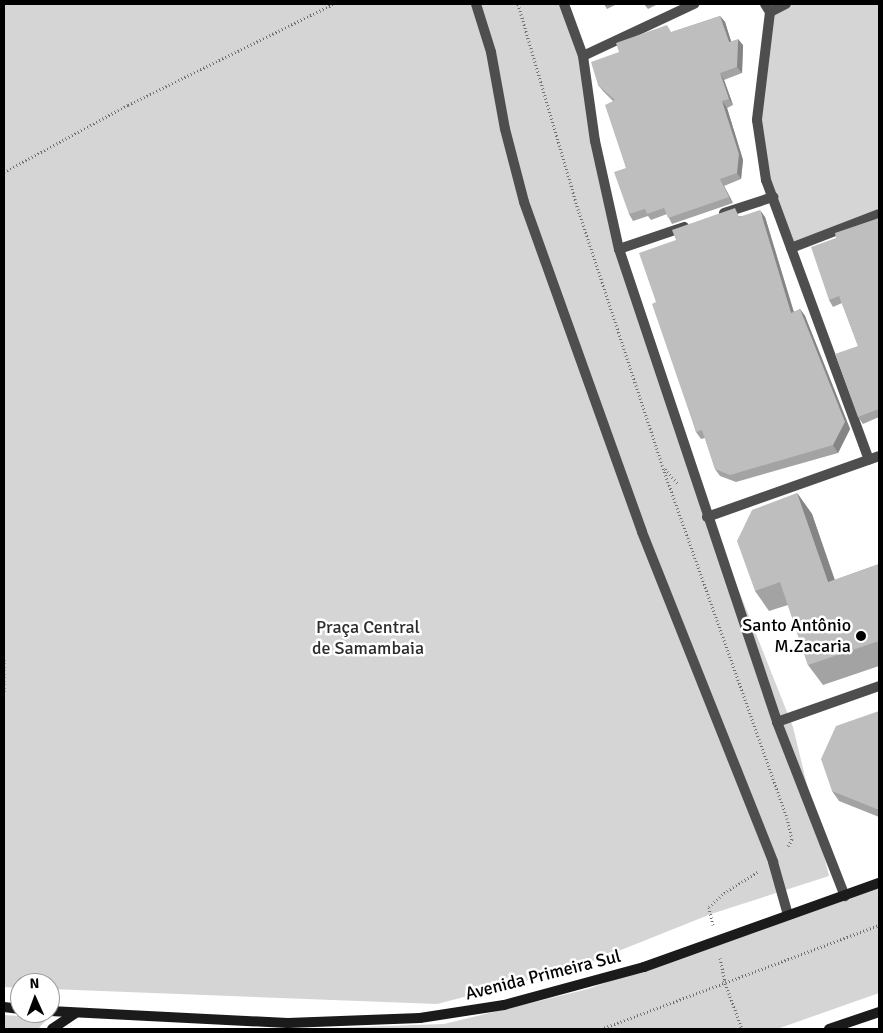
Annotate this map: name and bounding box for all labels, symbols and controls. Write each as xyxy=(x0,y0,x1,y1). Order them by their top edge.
place label: Santo Antônio M.Zacaria xyxy=(742,615,851,658)
park label: Praça Central de Samambaia xyxy=(312,617,424,660)
marker: Santo Antônio M.Zacaria xyxy=(855,630,867,642)
street label: Avenida Primeira Sul xyxy=(463,945,623,1005)
north arrow xyxy=(10,973,60,1023)
text: N xyxy=(29,975,40,992)

